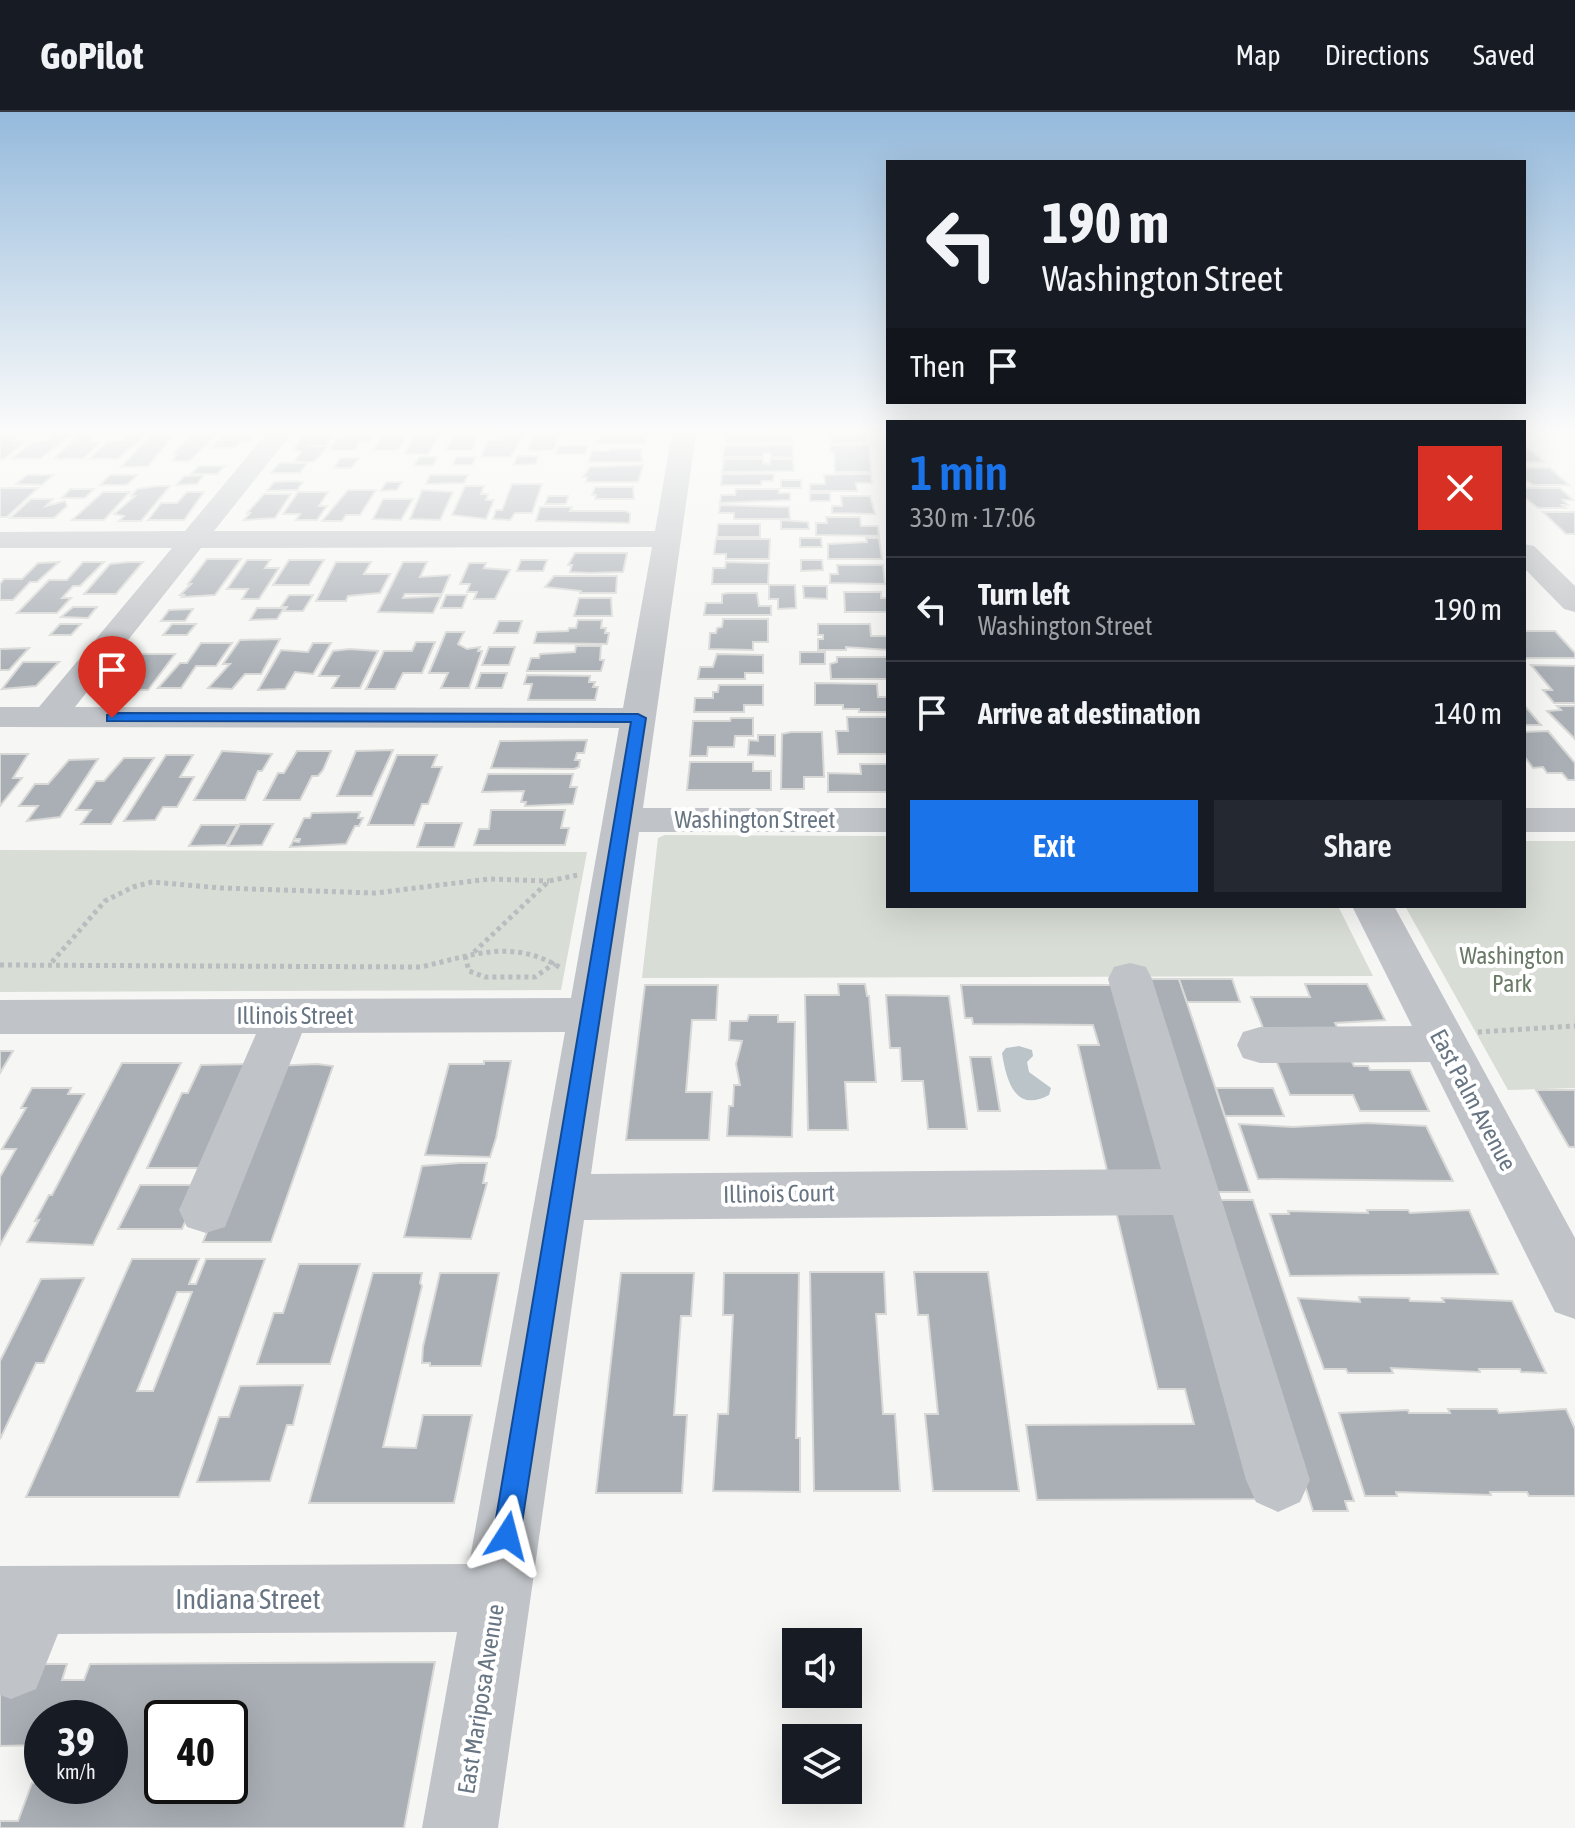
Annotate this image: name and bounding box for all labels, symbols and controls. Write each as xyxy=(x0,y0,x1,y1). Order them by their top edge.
text: GoPilot xyxy=(40,34,143,77)
text: Map xyxy=(1236,39,1281,71)
text: Directions xyxy=(1325,39,1429,71)
text: Saved xyxy=(1473,39,1535,71)
text: 190 m xyxy=(1042,191,1169,255)
icon: left xyxy=(910,192,1014,296)
text: Washington Street xyxy=(1042,257,1283,299)
icon: arrive xyxy=(981,344,1025,388)
text: Then xyxy=(910,349,965,383)
text: 1 min xyxy=(910,445,1008,500)
button: close xyxy=(1418,446,1502,530)
text: 330 m · 17:06 xyxy=(910,503,1036,533)
text: Turn left xyxy=(978,577,1070,611)
icon: left xyxy=(910,587,954,631)
text: 190 m xyxy=(1434,592,1502,626)
text: Washington Street xyxy=(978,611,1152,641)
pin xyxy=(78,636,146,718)
icon: arrive xyxy=(90,648,134,692)
icon: arrive xyxy=(910,691,954,735)
text: Arrive at destination xyxy=(978,696,1200,730)
text: 140 m xyxy=(1434,696,1502,730)
button: Exit xyxy=(910,800,1198,892)
button: Share xyxy=(1214,800,1502,892)
street label: Washington Street xyxy=(675,806,836,833)
park label: Washington Park xyxy=(1459,942,1565,997)
street label: Illinois Street xyxy=(236,1002,354,1029)
street label: East Palm Avenue xyxy=(1425,1025,1522,1175)
street label: Illinois Court xyxy=(723,1179,835,1208)
position arrow xyxy=(465,1494,549,1578)
street label: Indiana Street xyxy=(175,1583,321,1615)
street label: East Mariposa Avenue xyxy=(452,1602,509,1796)
map controls xyxy=(782,1628,862,1804)
button: sound xyxy=(782,1628,862,1708)
speed limit sign: 40 xyxy=(144,1700,248,1804)
text: 39 xyxy=(57,1719,95,1764)
button: layers xyxy=(782,1724,862,1804)
text: km/h xyxy=(56,1760,96,1783)

